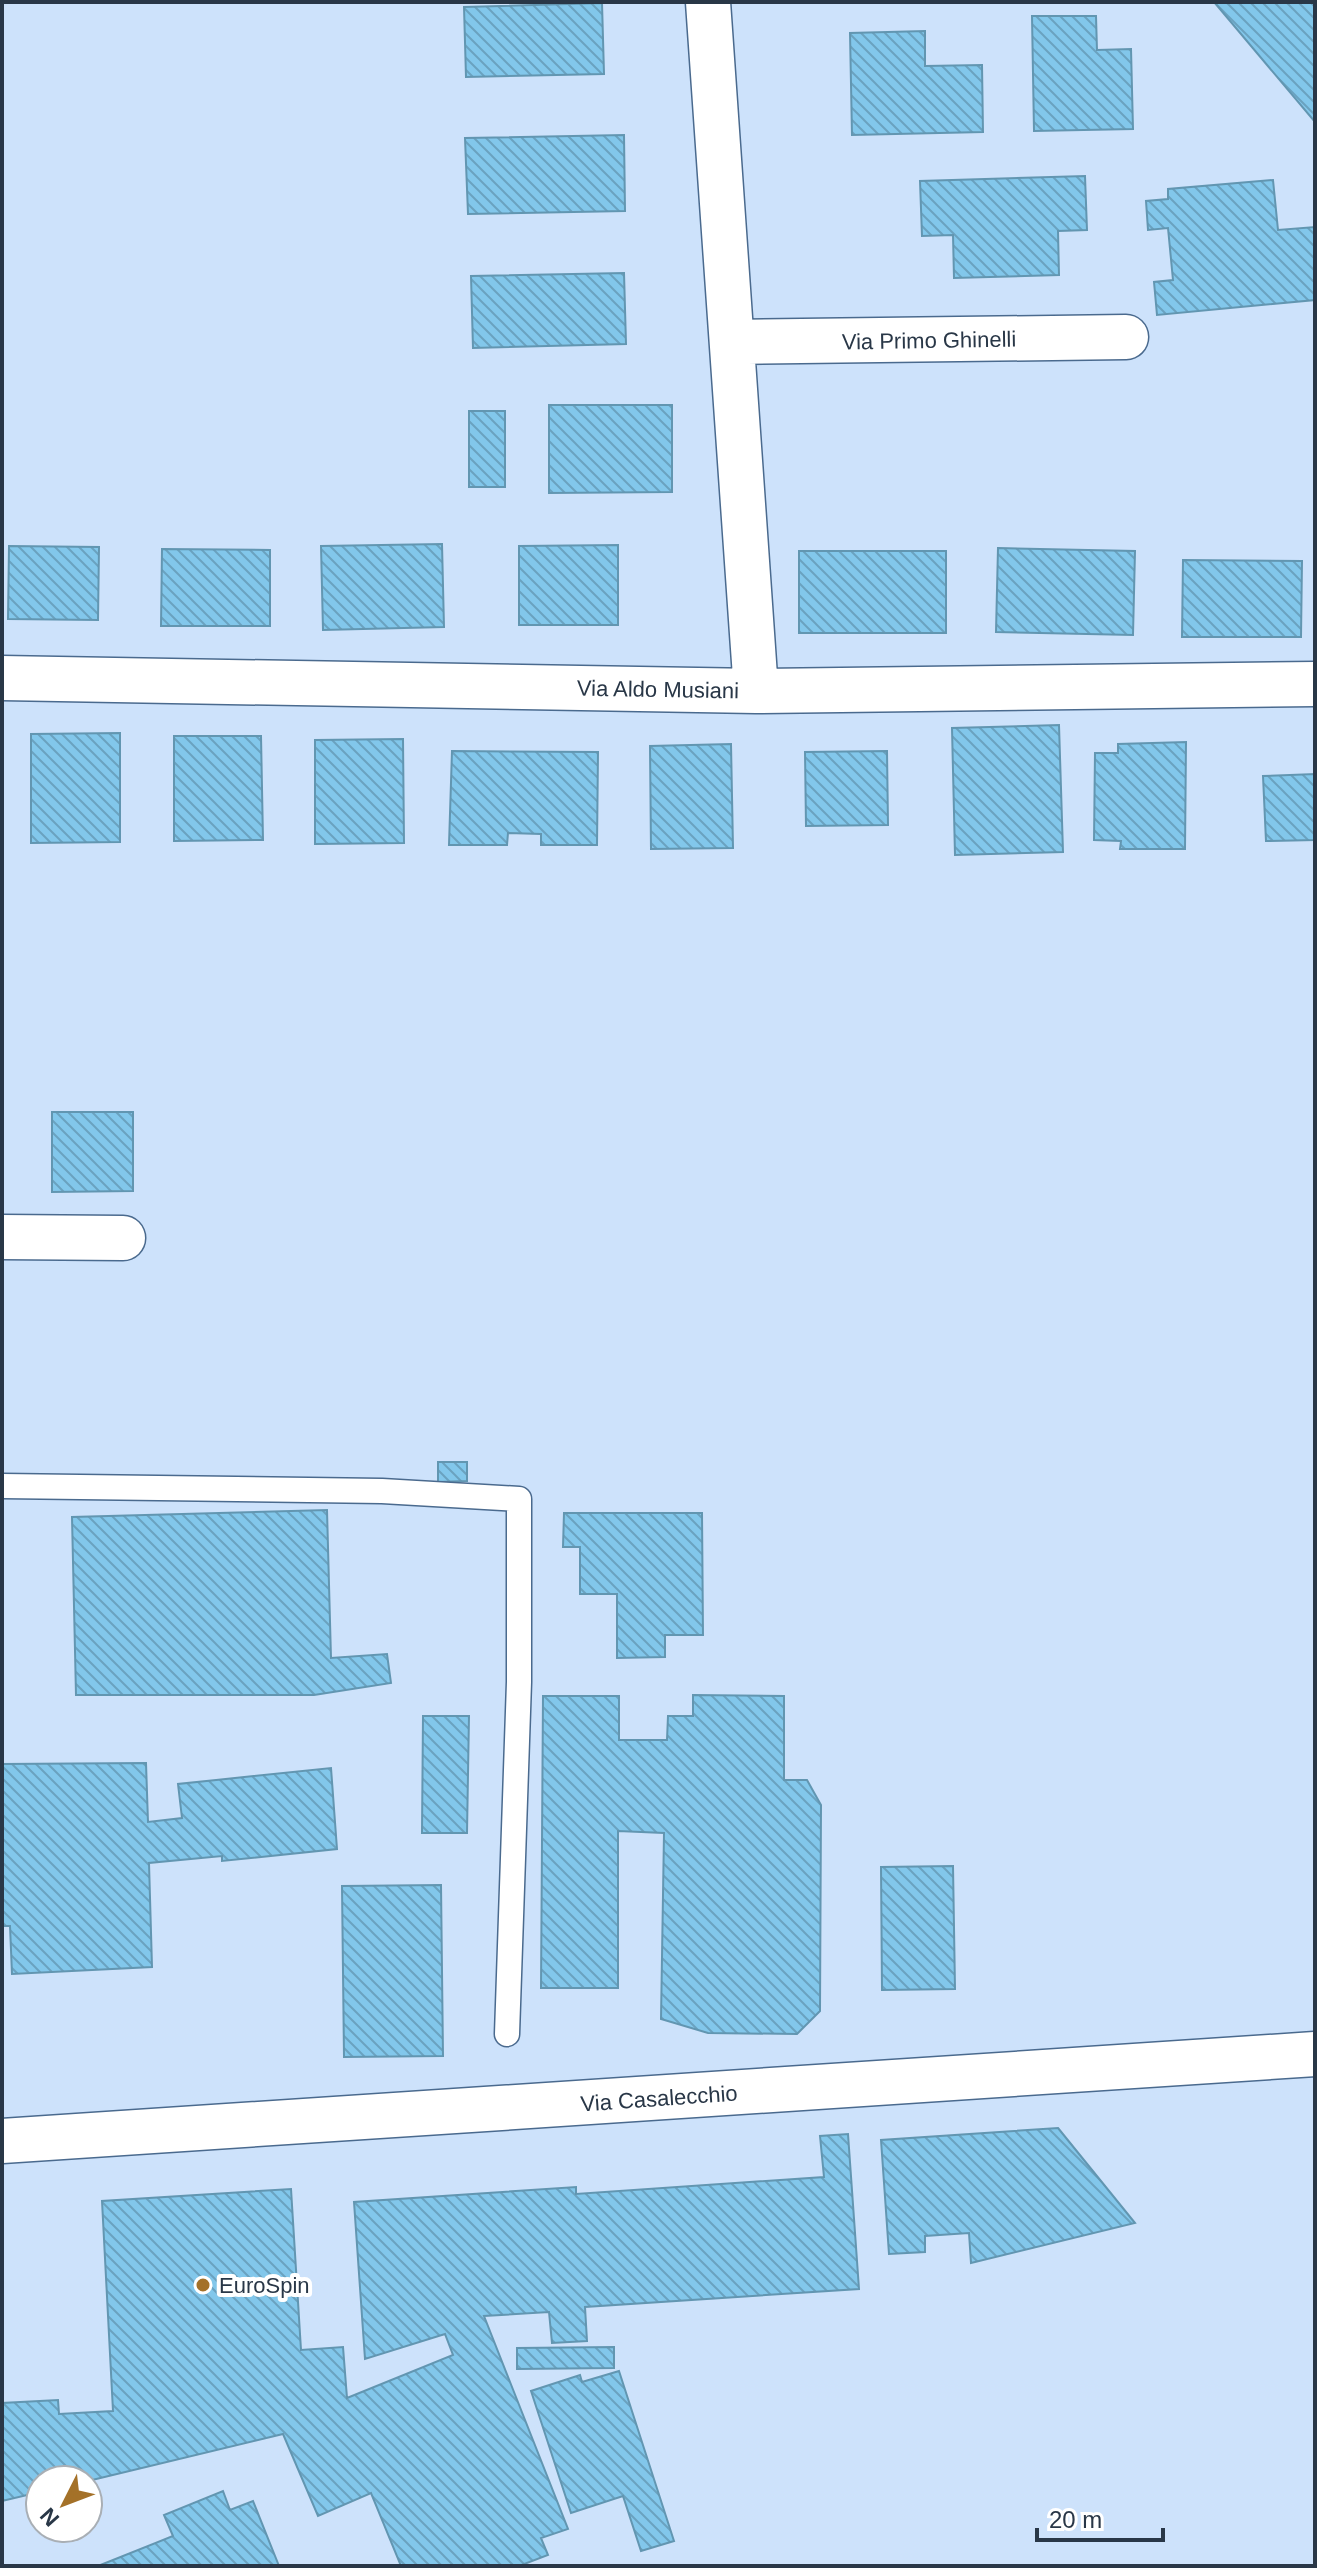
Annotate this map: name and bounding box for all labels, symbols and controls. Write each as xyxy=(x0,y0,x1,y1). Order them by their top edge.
street label: Via Primo Ghinelli xyxy=(842,326,1016,355)
street label: Via Aldo Musiani xyxy=(577,676,739,703)
street label: Via Casalecchio xyxy=(580,2081,738,2116)
place label: EuroSpin xyxy=(219,2273,310,2298)
marker: EuroSpin xyxy=(194,2276,212,2294)
north arrow xyxy=(24,2464,104,2544)
scale bar xyxy=(1037,2492,1163,2542)
text: N xyxy=(35,2503,64,2531)
text: 20 m xyxy=(1049,2506,1102,2533)

